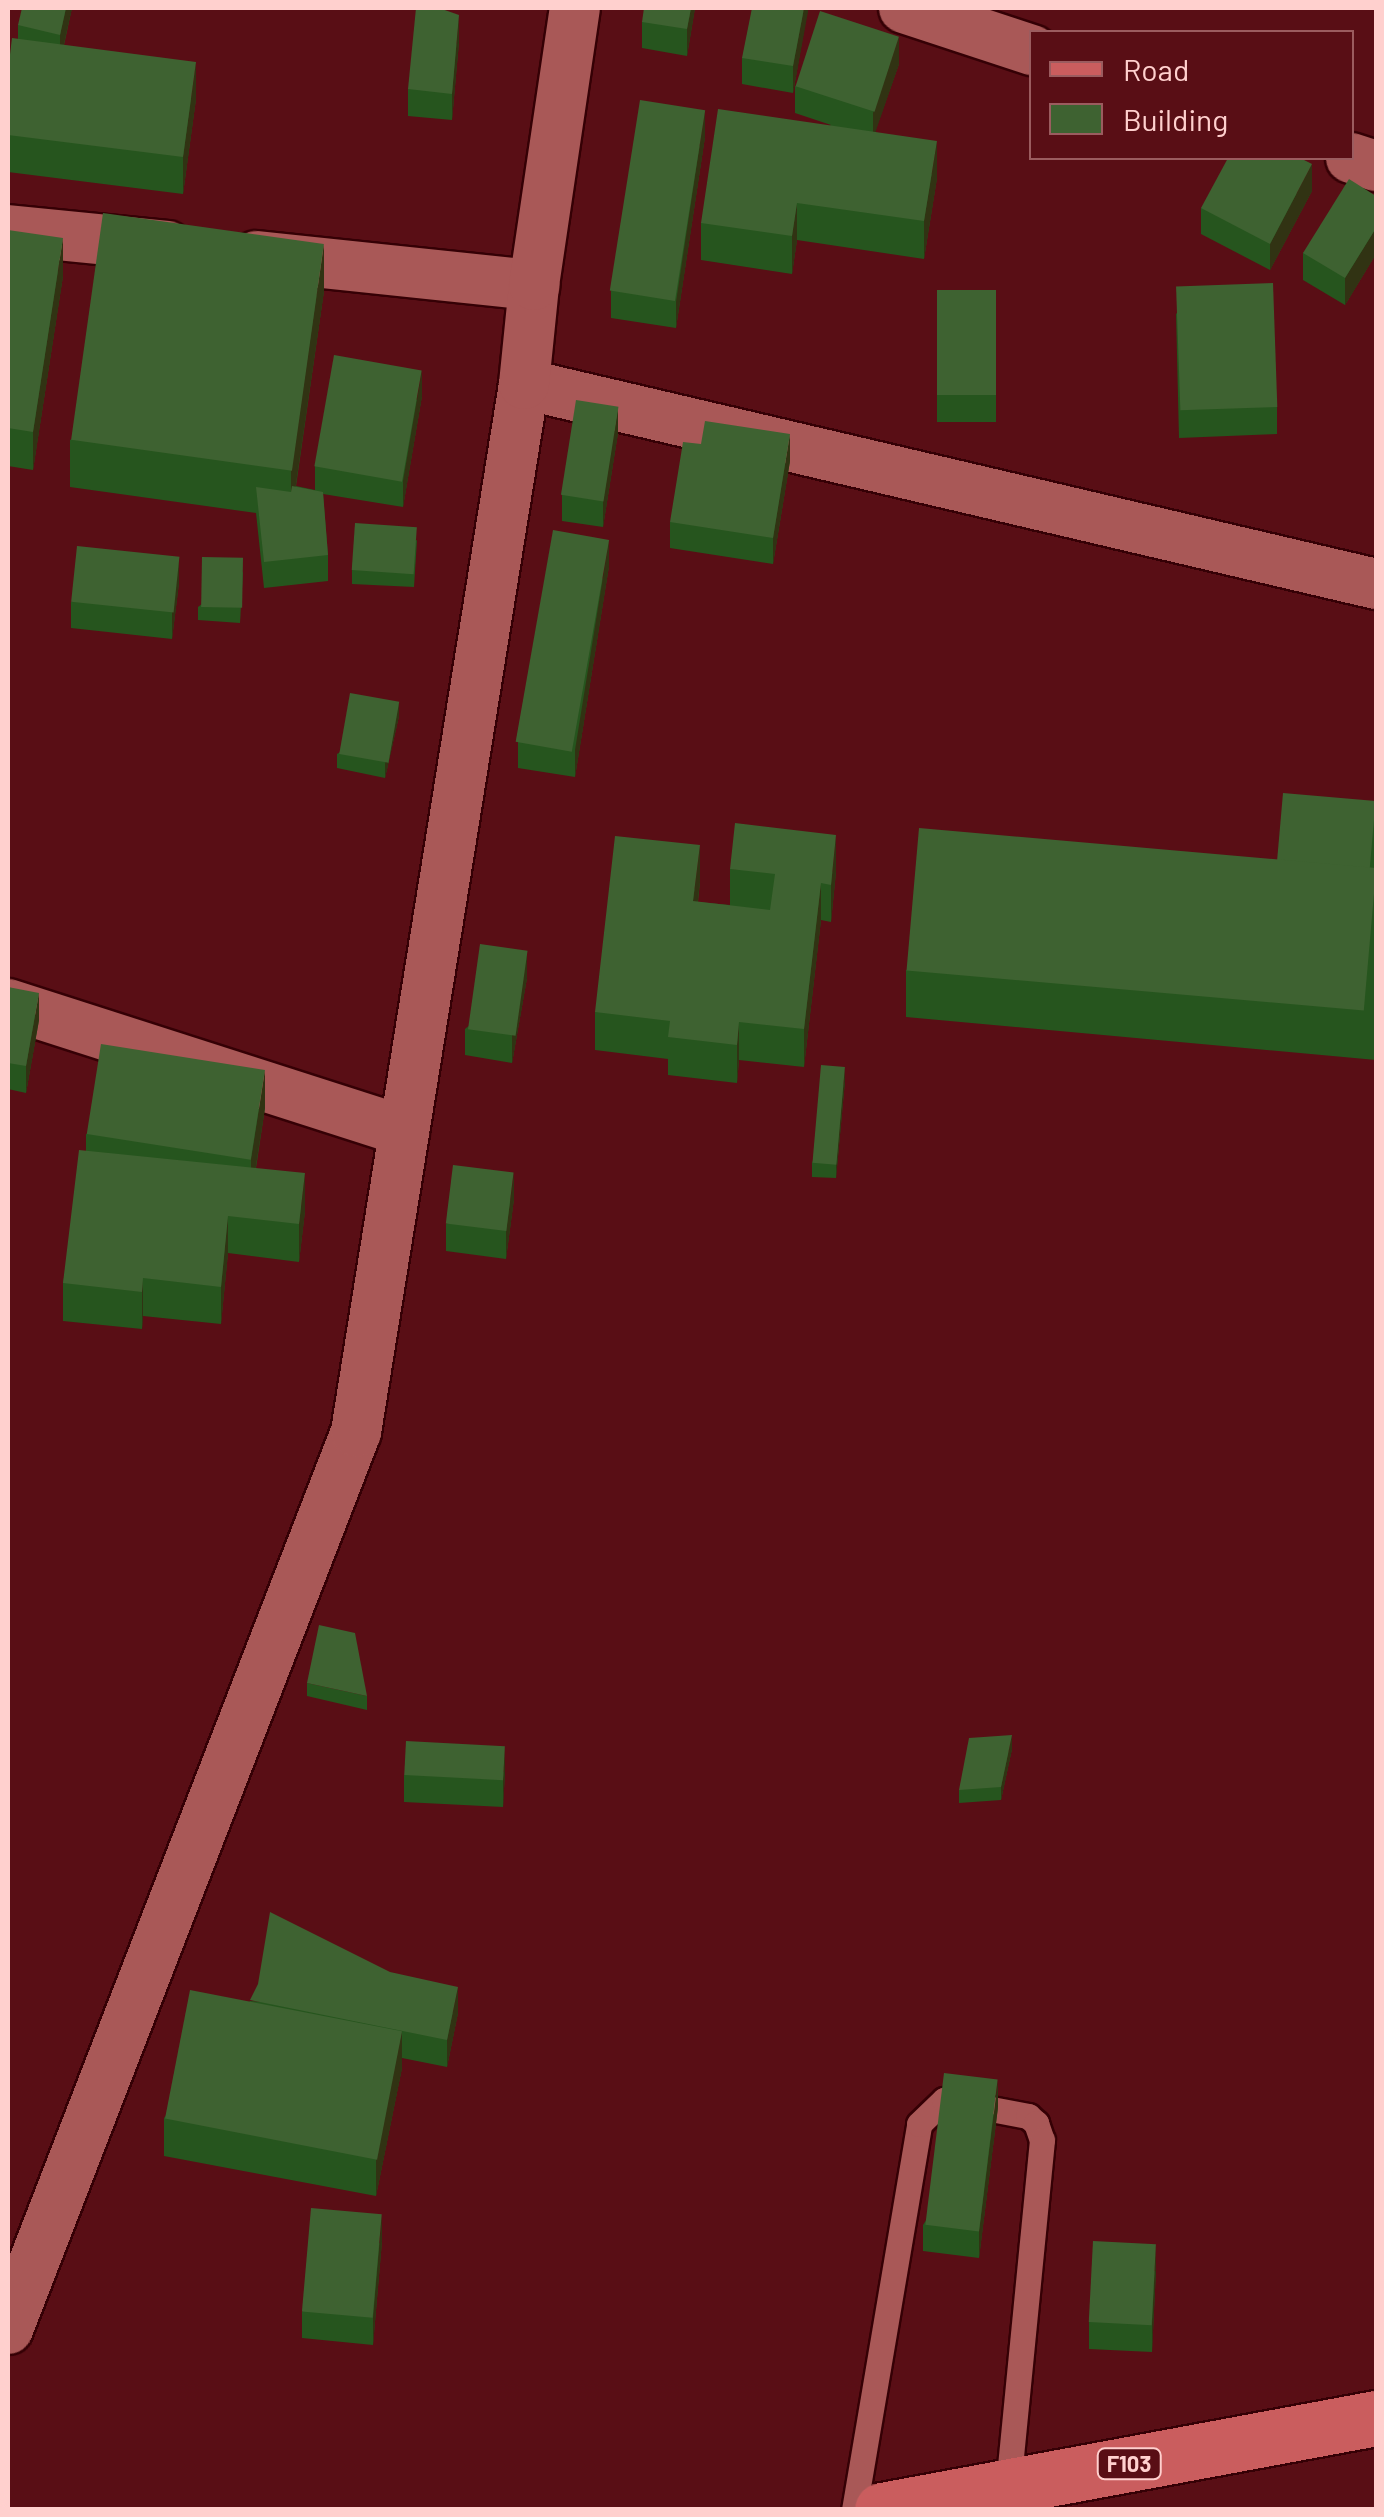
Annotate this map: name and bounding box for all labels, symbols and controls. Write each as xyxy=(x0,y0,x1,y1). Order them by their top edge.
legend xyxy=(1029,30,1354,160)
text: Road xyxy=(1123,51,1189,87)
text: Building xyxy=(1123,101,1228,137)
road number: F103 xyxy=(1096,2447,1162,2481)

